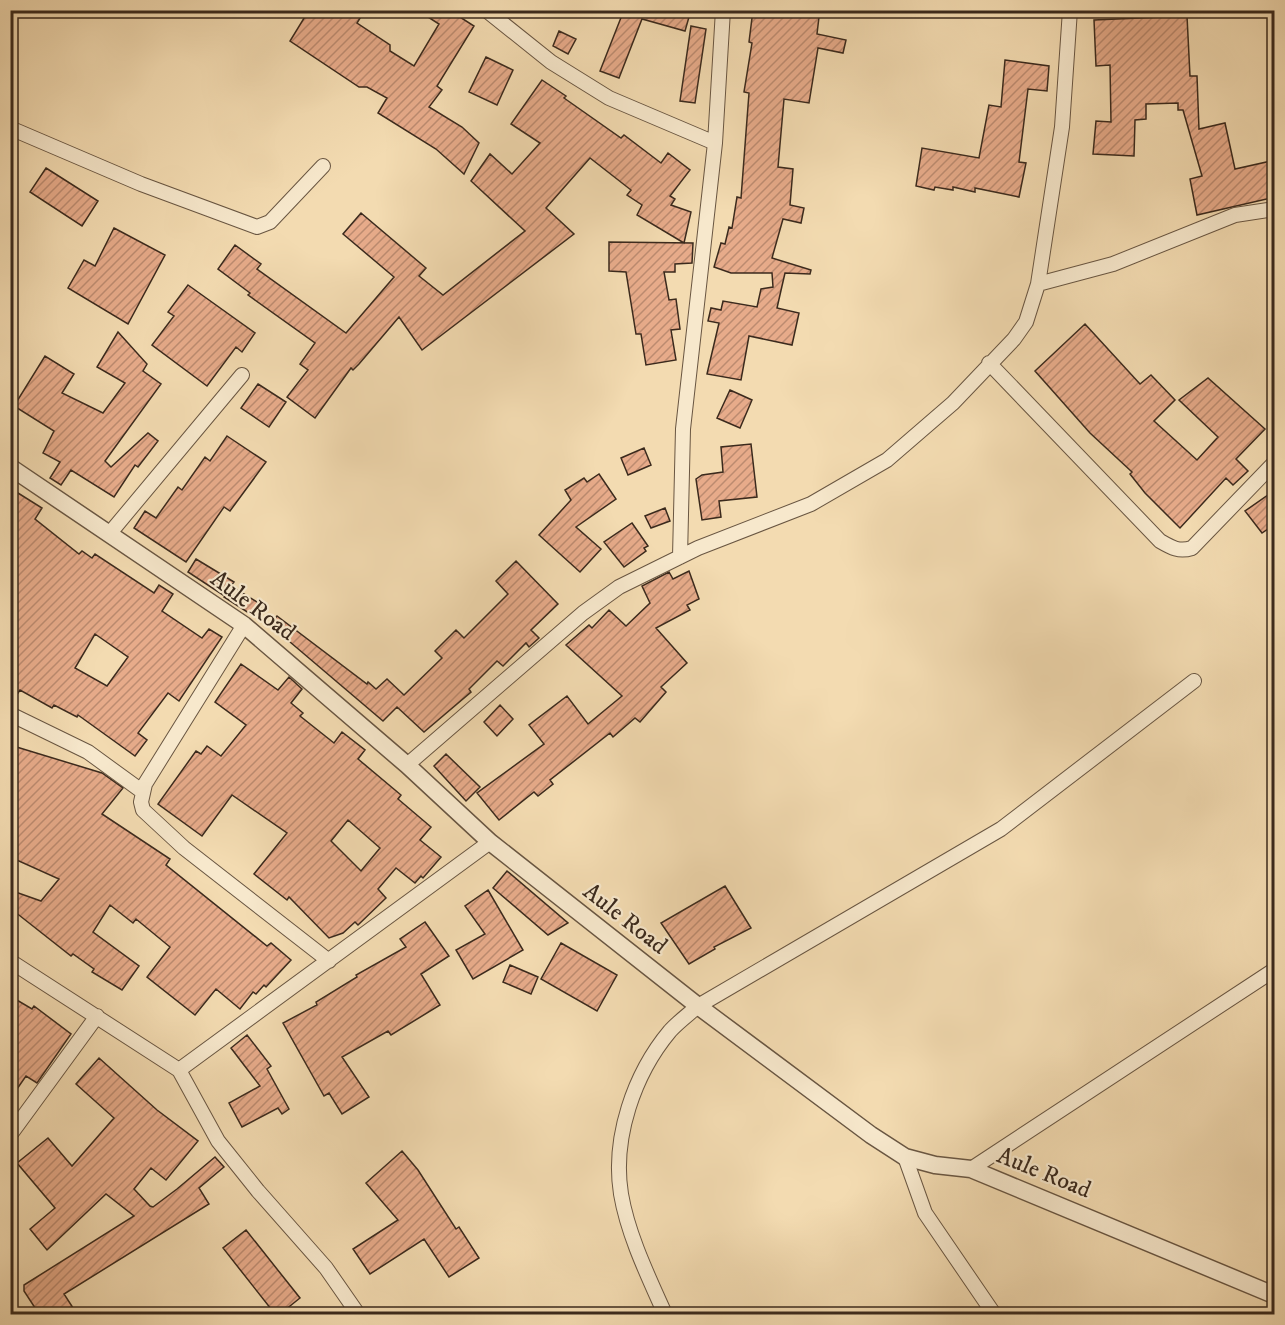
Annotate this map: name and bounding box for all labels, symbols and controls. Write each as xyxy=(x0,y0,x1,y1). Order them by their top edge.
street label: Aule Road xyxy=(205,564,301,648)
street label: Aule Road xyxy=(577,877,673,961)
street label: Aule Road xyxy=(993,1141,1095,1205)

